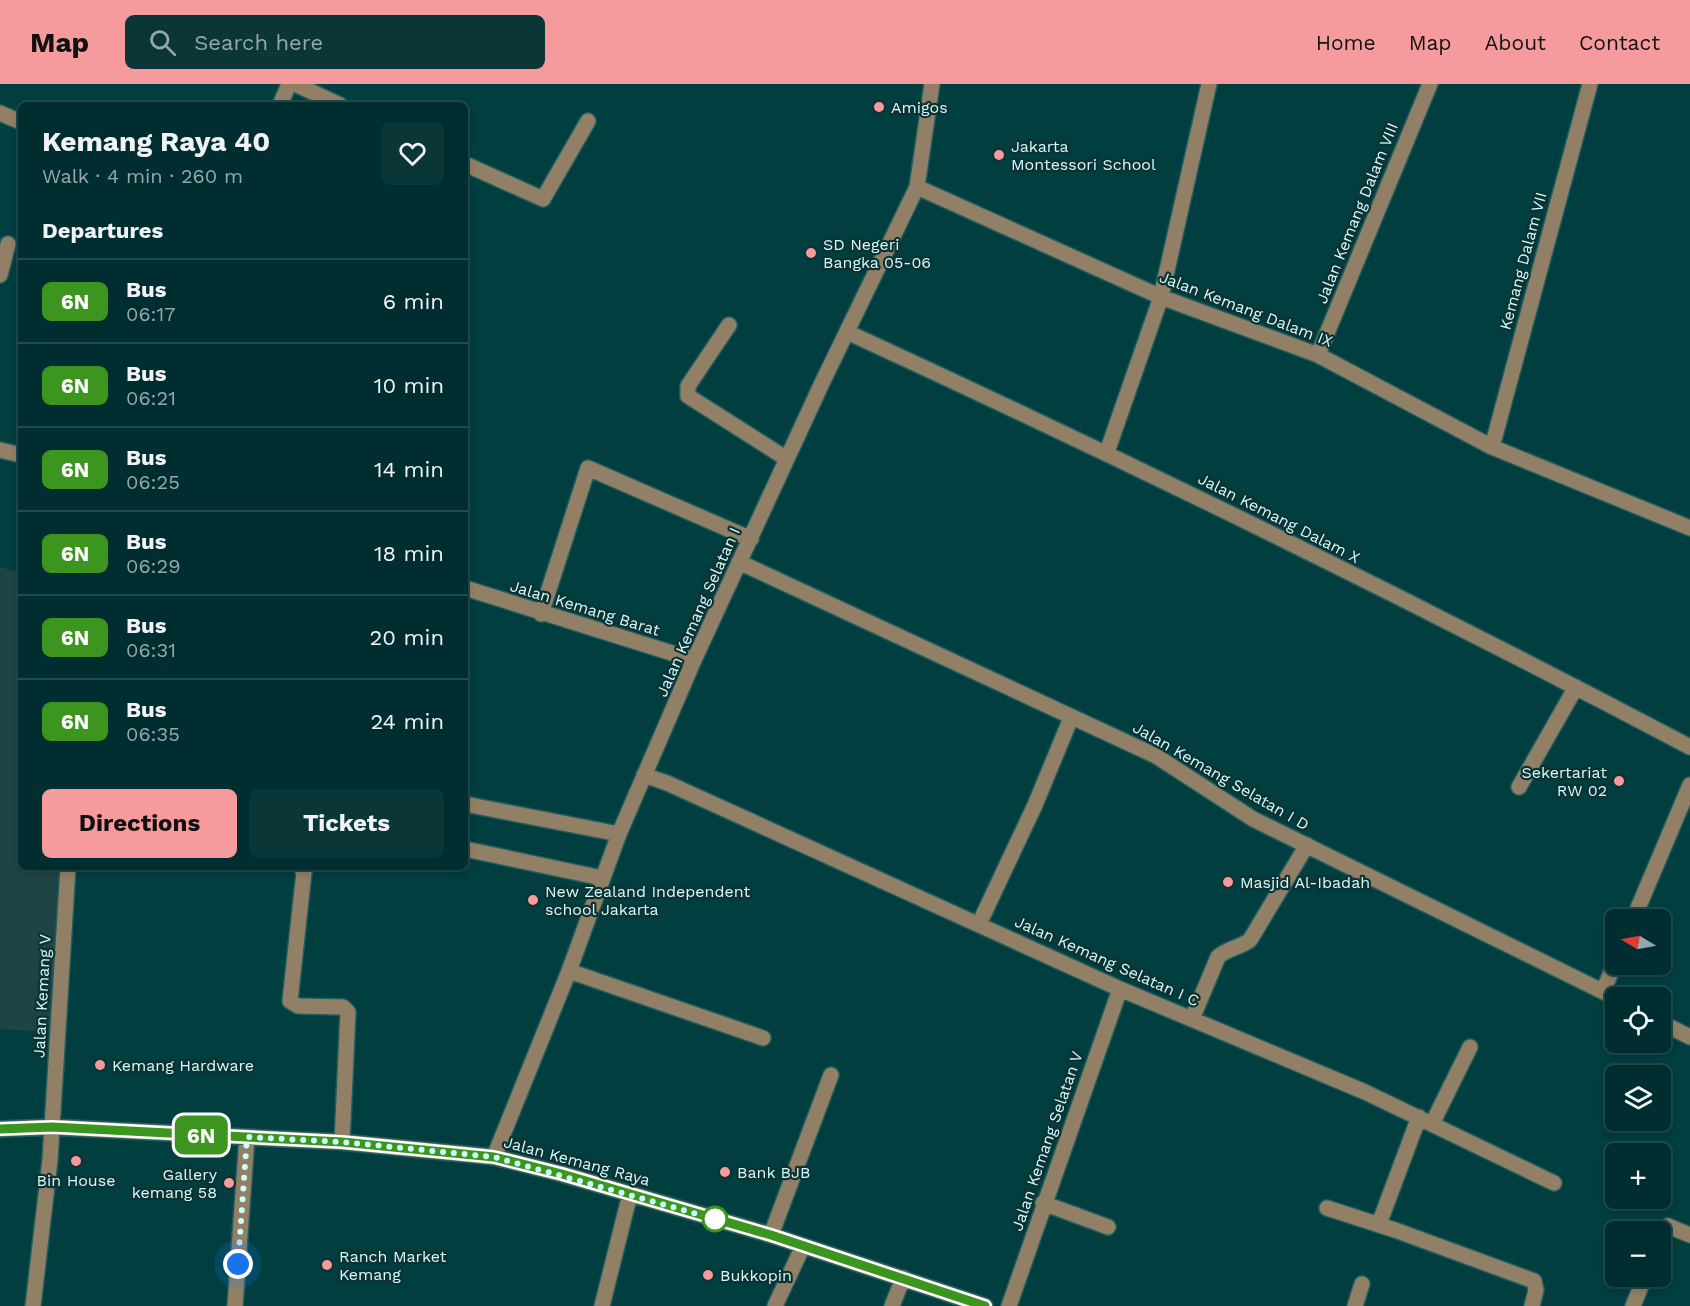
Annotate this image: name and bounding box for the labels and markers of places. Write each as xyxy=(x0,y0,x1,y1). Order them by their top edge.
place label: Amigos xyxy=(891,98,948,117)
marker: Amigos xyxy=(872,100,886,114)
place label: Jakarta Montessori School xyxy=(1011,137,1156,174)
marker: Jakarta Montessori School xyxy=(992,148,1006,162)
place label: SD Negeri Bangka 05-06 xyxy=(823,235,931,272)
marker: SD Negeri Bangka 05-06 xyxy=(804,246,818,260)
place label: Sekertariat RW 02 xyxy=(1521,763,1607,800)
marker: Sekertariat RW 02 xyxy=(1612,774,1626,788)
place label: Masjid Al-Ibadah xyxy=(1240,873,1370,892)
marker: Masjid Al-Ibadah xyxy=(1221,875,1235,889)
place label: New Zealand Independent school Jakarta xyxy=(545,882,751,919)
marker: New Zealand Independent school Jakarta xyxy=(526,893,540,907)
place label: Kemang Hardware xyxy=(112,1056,254,1075)
marker: Kemang Hardware xyxy=(93,1058,107,1072)
marker: Bin House xyxy=(69,1154,83,1168)
place label: Bank BJB xyxy=(737,1163,811,1182)
place label: Gallery kemang 58 xyxy=(132,1165,218,1202)
marker: Bank BJB xyxy=(718,1165,732,1179)
place label: Bin House xyxy=(37,1171,115,1190)
marker: Gallery kemang 58 xyxy=(222,1176,236,1190)
unlabelled marker xyxy=(702,1206,728,1232)
place label: Ranch Market Kemang xyxy=(339,1247,447,1284)
marker: Ranch Market Kemang xyxy=(320,1258,334,1272)
place label: Bukkopin xyxy=(720,1266,792,1285)
marker: Bukkopin xyxy=(701,1268,715,1282)

